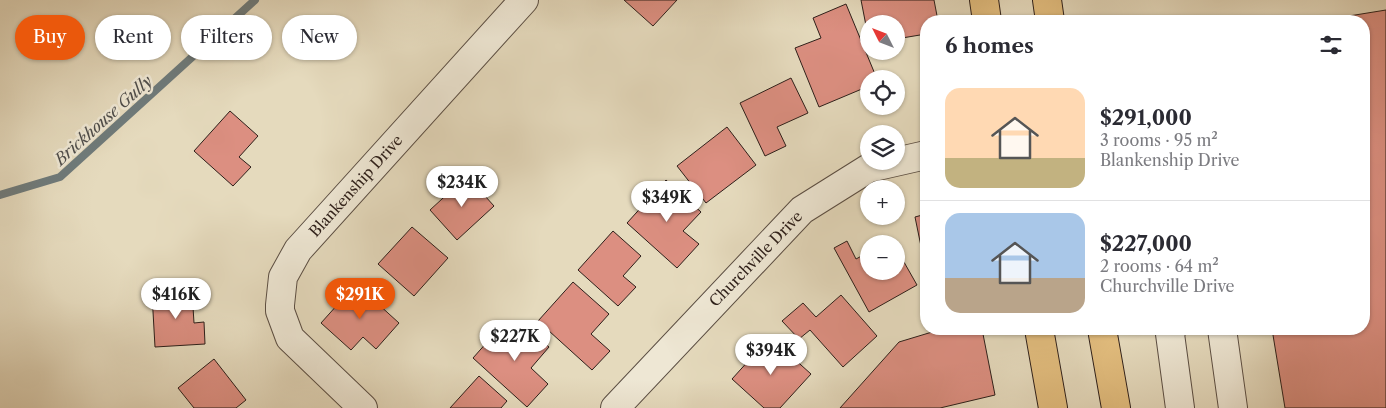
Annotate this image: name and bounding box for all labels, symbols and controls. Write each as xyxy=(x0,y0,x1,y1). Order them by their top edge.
chip: Buy xyxy=(15,15,85,60)
chip: Rent xyxy=(95,15,171,60)
chip: Filters xyxy=(181,15,272,60)
chip: New xyxy=(282,15,357,60)
north arrow xyxy=(860,15,905,60)
map controls xyxy=(860,15,905,280)
icon: filters xyxy=(1317,31,1345,59)
text: 6 homes xyxy=(945,33,1034,58)
button: locate xyxy=(860,70,905,115)
water label: Brickhouse Gully xyxy=(48,71,156,170)
text: $291,000 xyxy=(1100,105,1192,130)
icon: home xyxy=(985,108,1045,168)
button: layers xyxy=(860,125,905,170)
text: 3 rooms · 95 m² xyxy=(1100,130,1218,150)
street label: Blankenship Drive xyxy=(305,131,406,241)
text: Blankenship Drive xyxy=(1100,150,1239,170)
pin: $234K xyxy=(427,166,497,208)
text: $234K xyxy=(437,172,487,192)
pin: $349K xyxy=(632,180,702,223)
button: + xyxy=(860,180,905,225)
text: $349K xyxy=(642,187,692,207)
street label: Churchville Drive xyxy=(705,207,806,311)
text: $227,000 xyxy=(1100,231,1192,256)
icon: home xyxy=(985,233,1045,293)
button: − xyxy=(860,235,905,280)
text: 2 rooms · 64 m² xyxy=(1100,256,1219,276)
text: Churchville Drive xyxy=(1100,276,1235,296)
pin: $416K xyxy=(141,278,211,320)
pin: $291K xyxy=(325,278,395,320)
text: $416K xyxy=(152,284,200,304)
text: $291K xyxy=(336,284,384,304)
pin: $227K xyxy=(480,320,550,362)
text: $227K xyxy=(491,326,539,346)
pin: $394K xyxy=(736,334,806,376)
text: $394K xyxy=(746,340,796,360)

